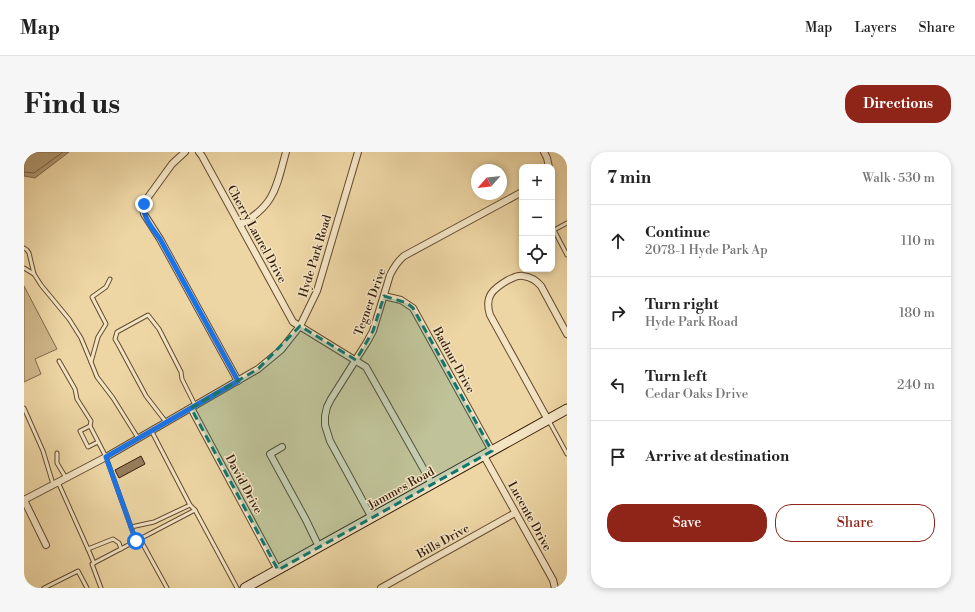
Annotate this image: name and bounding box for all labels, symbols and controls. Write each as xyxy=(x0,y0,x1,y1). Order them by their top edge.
text: Map xyxy=(20,16,60,40)
text: Map xyxy=(805,19,832,37)
text: Layers xyxy=(854,19,897,37)
text: Share xyxy=(919,19,955,37)
button: Directions xyxy=(845,85,951,123)
text: Find us xyxy=(24,87,120,122)
north arrow xyxy=(471,164,507,200)
map controls xyxy=(519,164,555,272)
button: + xyxy=(519,164,555,200)
text: 7 min xyxy=(607,167,651,189)
text: Walk · 530 m xyxy=(862,170,935,186)
street label: Cherry Laurel Drive xyxy=(223,183,290,286)
route end xyxy=(135,195,153,213)
button: − xyxy=(519,200,555,236)
street label: Hyde Park Road xyxy=(296,213,335,299)
text: Continue xyxy=(645,223,710,242)
icon: ahead xyxy=(607,230,629,252)
text: 110 m xyxy=(901,233,935,249)
button: locate xyxy=(519,236,555,272)
text: 2078-1 Hyde Park Ap xyxy=(645,242,768,258)
street label: Tegner Drive xyxy=(351,266,390,338)
text: Turn right xyxy=(645,295,719,314)
icon: right xyxy=(607,302,629,324)
text: 180 m xyxy=(899,305,935,321)
text: Hyde Park Road xyxy=(645,314,738,330)
street label: Badnur Drive xyxy=(429,324,478,396)
text: Turn left xyxy=(645,367,707,386)
icon: left xyxy=(607,374,629,396)
text: 240 m xyxy=(897,377,935,393)
text: Cedar Oaks Drive xyxy=(645,386,748,402)
icon: arrive xyxy=(607,446,629,468)
text: Arrive at destination xyxy=(645,447,789,466)
street label: David Drive xyxy=(222,452,265,516)
street label: Jammes Road xyxy=(364,464,437,513)
street label: Lucente Drive xyxy=(504,479,555,554)
button: Save xyxy=(607,504,767,542)
button: Share xyxy=(775,504,935,542)
street label: Bills Drive xyxy=(413,521,472,562)
route start xyxy=(127,532,145,550)

